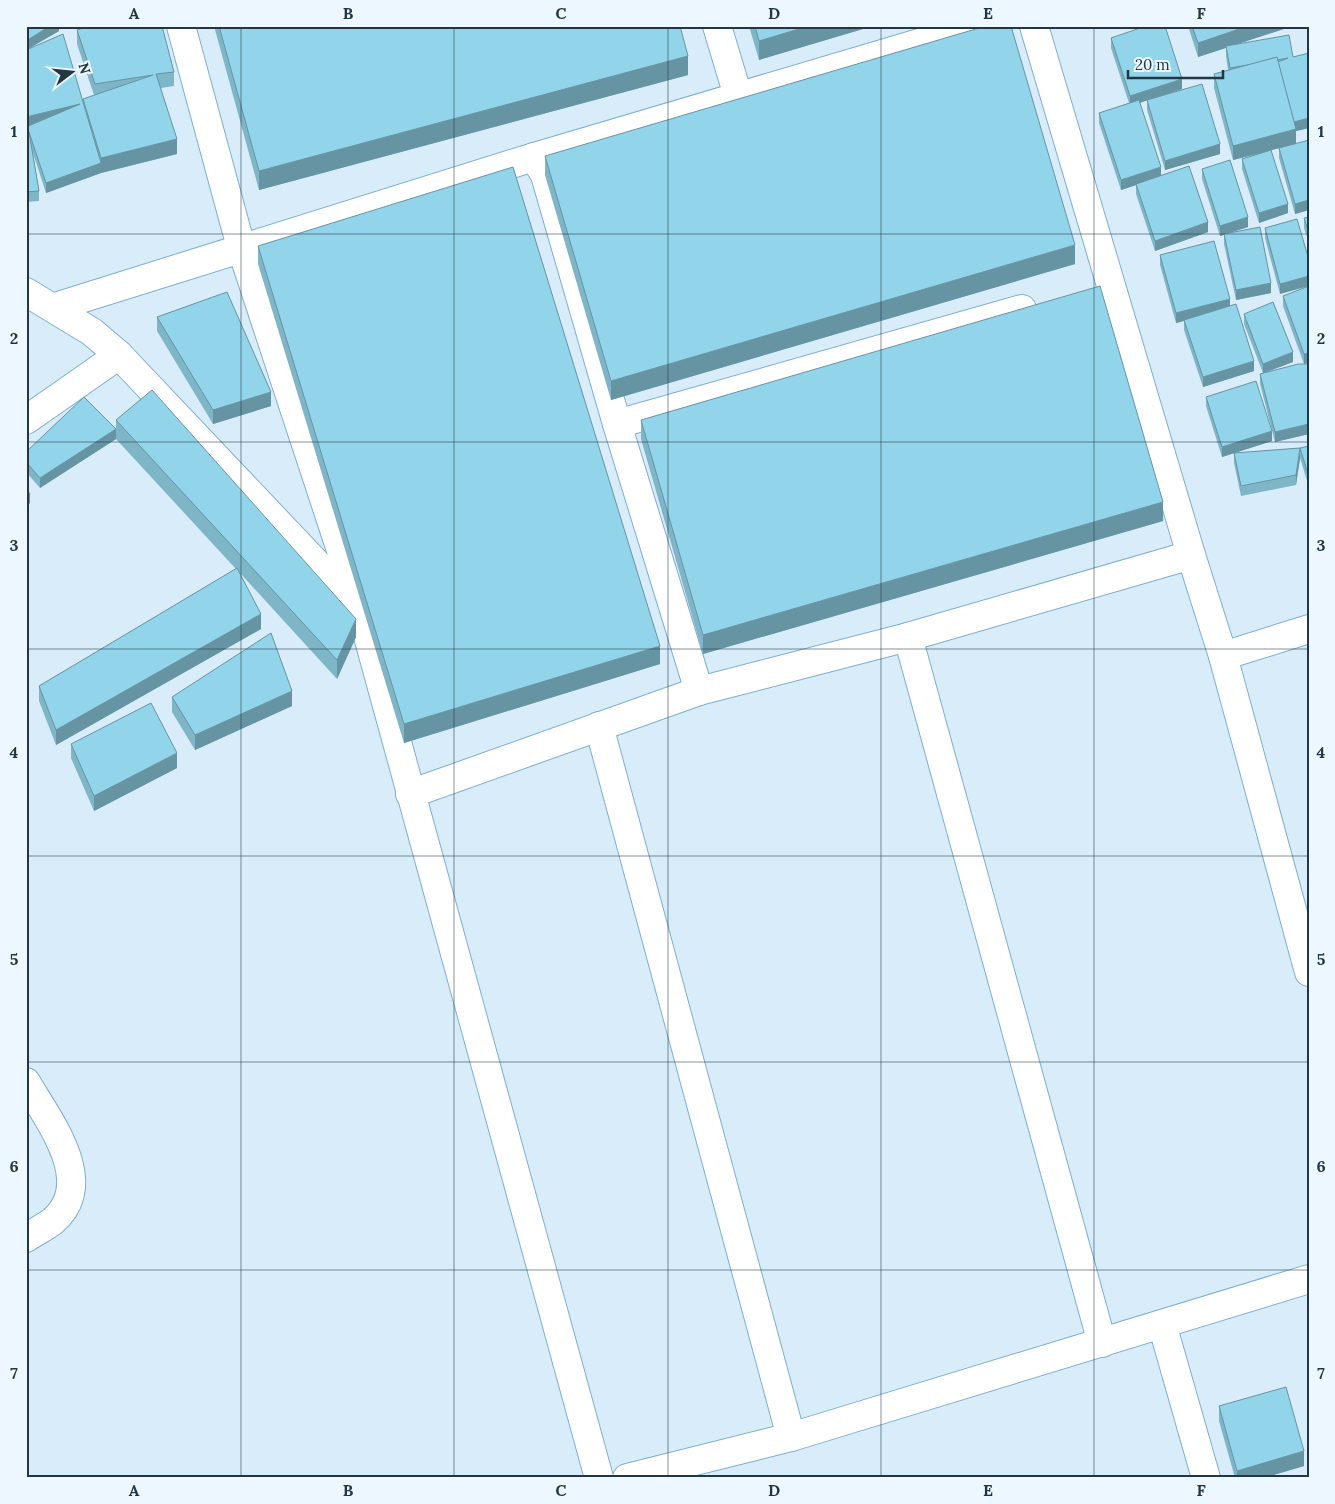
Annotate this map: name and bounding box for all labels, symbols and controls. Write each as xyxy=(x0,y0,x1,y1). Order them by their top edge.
text: A xyxy=(129,3,140,23)
text: B xyxy=(343,3,354,23)
text: C xyxy=(555,3,567,23)
text: D xyxy=(768,3,780,23)
text: E xyxy=(983,3,993,23)
text: F xyxy=(1196,3,1206,23)
north arrow xyxy=(48,48,98,98)
scale bar xyxy=(1128,48,1222,80)
text: 20 m xyxy=(1135,55,1170,74)
text: N xyxy=(74,61,95,76)
text: 1 xyxy=(11,121,17,141)
text: 1 xyxy=(1318,121,1324,141)
text: 2 xyxy=(10,328,18,348)
text: 2 xyxy=(1317,328,1325,348)
text: 3 xyxy=(10,535,19,555)
text: 3 xyxy=(1317,535,1326,555)
text: 4 xyxy=(10,742,19,762)
text: 4 xyxy=(1317,742,1326,762)
text: 5 xyxy=(10,949,19,969)
text: 5 xyxy=(1317,949,1326,969)
text: 6 xyxy=(9,1156,19,1176)
text: 6 xyxy=(1316,1156,1326,1176)
text: 7 xyxy=(10,1363,18,1383)
text: 7 xyxy=(1317,1363,1325,1383)
text: A xyxy=(129,1480,140,1500)
text: B xyxy=(343,1480,354,1500)
text: C xyxy=(555,1480,567,1500)
text: D xyxy=(768,1480,780,1500)
text: E xyxy=(983,1480,993,1500)
text: F xyxy=(1196,1480,1206,1500)

